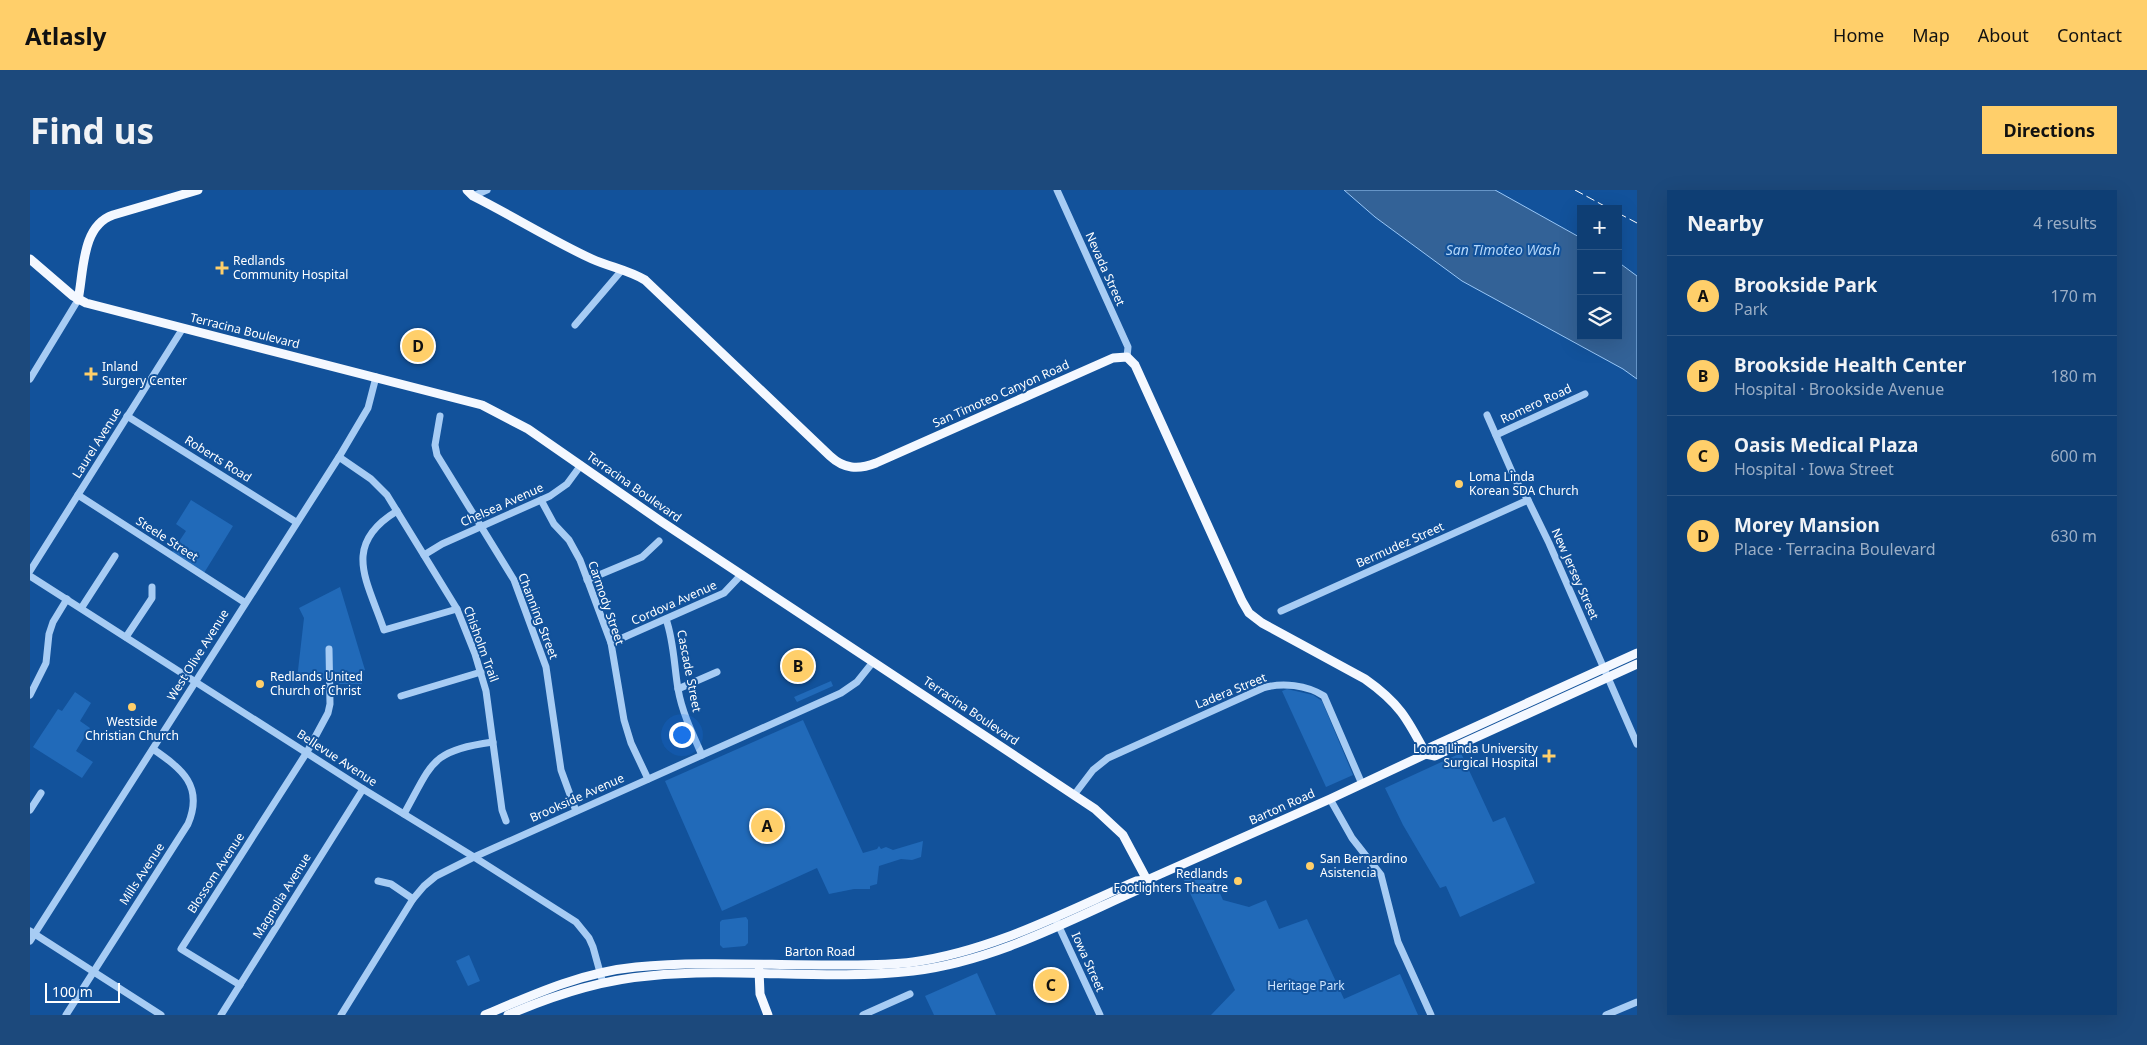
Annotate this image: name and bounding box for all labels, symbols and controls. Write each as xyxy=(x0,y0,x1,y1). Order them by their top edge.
text: Atlasly xyxy=(25,19,106,52)
text: Home xyxy=(1833,23,1884,47)
text: Map xyxy=(1912,23,1950,47)
text: About xyxy=(1978,23,2029,47)
text: Contact xyxy=(2057,23,2122,47)
button: Directions xyxy=(1982,106,2117,154)
text: Find us xyxy=(30,107,154,154)
map controls xyxy=(1577,205,1622,340)
button: + xyxy=(1577,205,1622,250)
text: Nearby xyxy=(1687,209,1763,237)
text: 4 results xyxy=(2033,212,2097,234)
street label: Nevada Street xyxy=(1082,229,1130,309)
water label: San Timoteo Wash xyxy=(1446,240,1560,259)
button: − xyxy=(1577,250,1622,295)
place label: Redlands Community Hospital xyxy=(233,252,348,283)
marker: Redlands Community Hospital xyxy=(215,261,229,275)
text: Brookside Park xyxy=(1734,272,1877,298)
text: A xyxy=(1697,285,1709,307)
text: 170 m xyxy=(2050,285,2097,307)
button: layers xyxy=(1577,295,1622,340)
text: Park xyxy=(1734,298,1768,320)
street label: Terracina Boulevard xyxy=(189,309,302,352)
pin: D xyxy=(402,327,434,365)
text: Brookside Health Center xyxy=(1734,352,1966,378)
street label: San Timoteo Canyon Road xyxy=(930,356,1072,431)
place label: Inland Surgery Center xyxy=(102,358,187,389)
text: B xyxy=(1698,365,1708,387)
text: 180 m xyxy=(2050,365,2097,387)
marker: Inland Surgery Center xyxy=(84,367,98,381)
text: Hospital · Brookside Avenue xyxy=(1734,378,1944,400)
street label: Romero Road xyxy=(1497,380,1574,427)
street label: Laurel Avenue xyxy=(68,404,125,481)
street label: Roberts Road xyxy=(182,431,255,486)
text: Oasis Medical Plaza xyxy=(1734,432,1918,458)
text: C xyxy=(1698,445,1708,467)
text: 600 m xyxy=(2050,445,2097,467)
street label: Terracina Boulevard xyxy=(583,447,685,526)
text: Hospital · Iowa Street xyxy=(1734,458,1894,480)
place label: Loma Linda Korean SDA Church xyxy=(1469,468,1579,499)
marker: Loma Linda Korean SDA Church xyxy=(1453,478,1465,490)
street label: Chelsea Avenue xyxy=(458,479,546,530)
street label: Steele Street xyxy=(133,512,202,565)
text: Morey Mansion xyxy=(1734,512,1880,538)
street label: Bermudez Street xyxy=(1353,517,1447,572)
street label: New Jersey Street xyxy=(1548,525,1603,623)
text: D xyxy=(1697,525,1709,547)
text: 630 m xyxy=(2050,525,2097,547)
text: Place · Terracina Boulevard xyxy=(1734,538,1936,560)
street label: Carmody Street xyxy=(584,559,629,648)
street label: Channing Street xyxy=(514,570,563,662)
street label: Cordova Avenue xyxy=(628,576,720,629)
street label: Chisholm Trail xyxy=(460,603,503,684)
street label: West Olive Avenue xyxy=(163,606,233,704)
street label: Cascade Street xyxy=(673,628,706,714)
pin: B xyxy=(782,647,814,685)
place label: Redlands United Church of Christ xyxy=(270,668,363,699)
street label: Ladera Street xyxy=(1193,668,1269,713)
street label: Terracina Boulevard xyxy=(920,672,1023,749)
marker: Redlands United Church of Christ xyxy=(254,678,266,690)
marker: Westside Christian Church xyxy=(126,701,138,713)
place label: Westside Christian Church xyxy=(85,713,179,744)
your location xyxy=(669,722,695,748)
street label: Bellevue Avenue xyxy=(294,725,381,790)
place label: Loma Linda University Surgical Hospital xyxy=(1413,740,1539,771)
marker: Loma Linda University Surgical Hospital xyxy=(1542,749,1556,763)
street label: Brookside Avenue xyxy=(527,769,627,826)
street label: Barton Road xyxy=(1246,784,1317,829)
pin: A xyxy=(751,807,783,845)
street label: Blossom Avenue xyxy=(183,829,248,917)
street label: Mills Avenue xyxy=(115,839,168,908)
street label: Magnolia Avenue xyxy=(248,850,315,942)
place label: San Bernardino Asistencia xyxy=(1320,850,1407,881)
marker: San Bernardino Asistencia xyxy=(1304,860,1316,872)
place label: Redlands Footlighters Theatre xyxy=(1114,865,1228,896)
marker: Redlands Footlighters Theatre xyxy=(1232,875,1244,887)
street label: Iowa Street xyxy=(1068,929,1109,995)
street label: Barton Road xyxy=(785,943,855,960)
pin: C xyxy=(1035,966,1067,1004)
park label: Heritage Park xyxy=(1267,977,1345,994)
scale bar xyxy=(45,980,120,1003)
text: 100 m xyxy=(52,982,93,1001)

